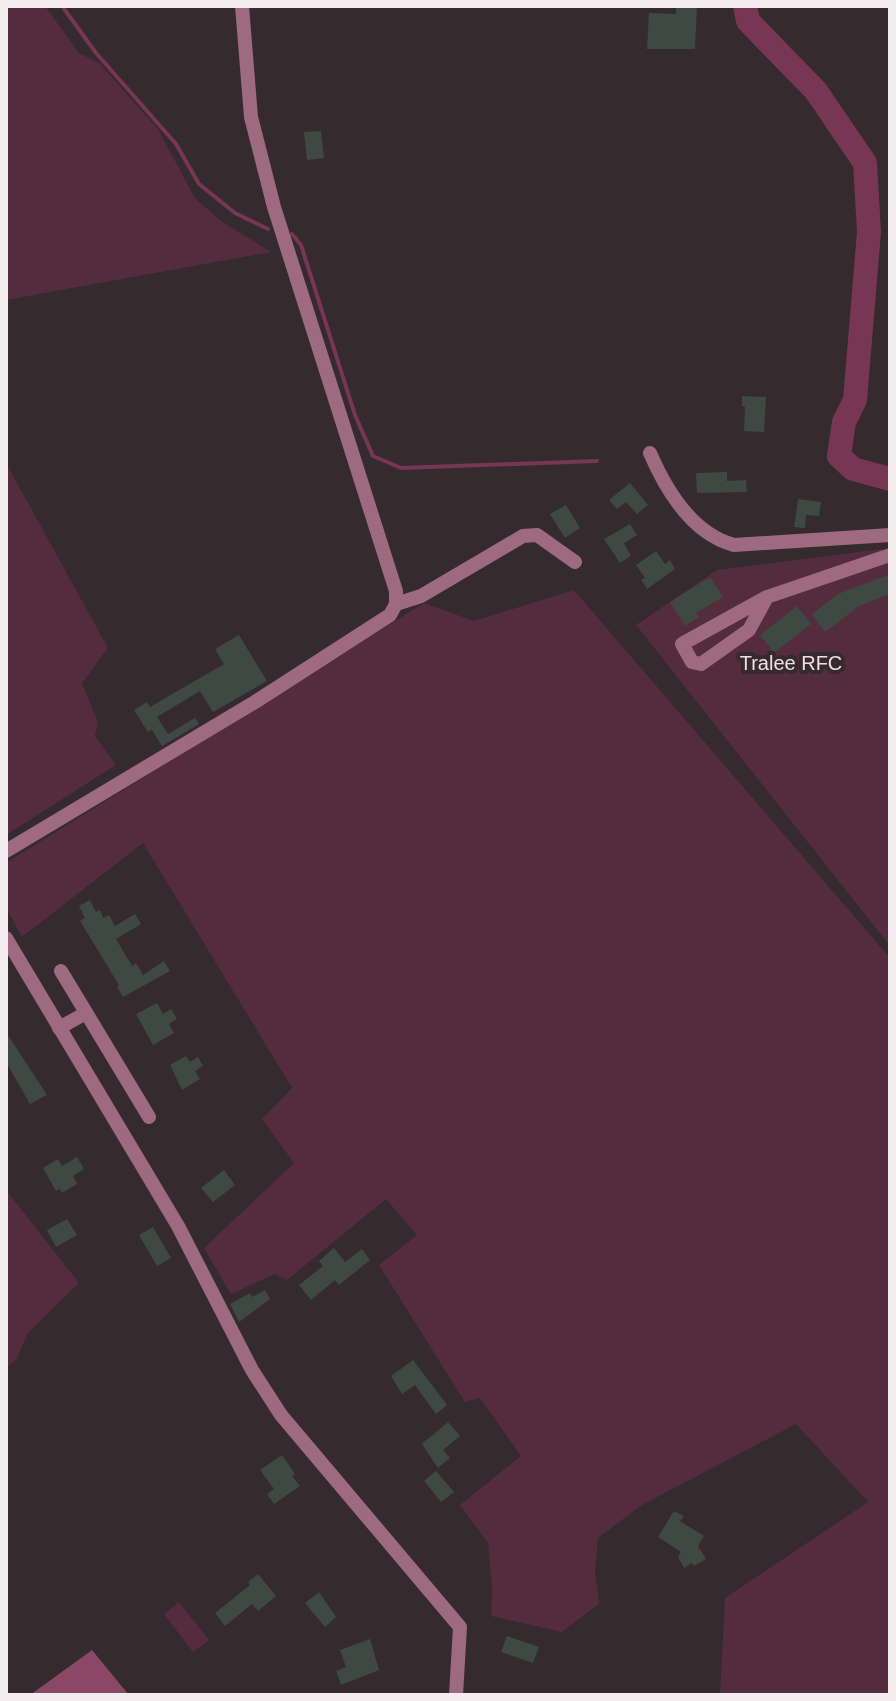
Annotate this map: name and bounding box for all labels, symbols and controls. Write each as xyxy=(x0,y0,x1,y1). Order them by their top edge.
park label: Tralee RFC xyxy=(740,652,842,674)

